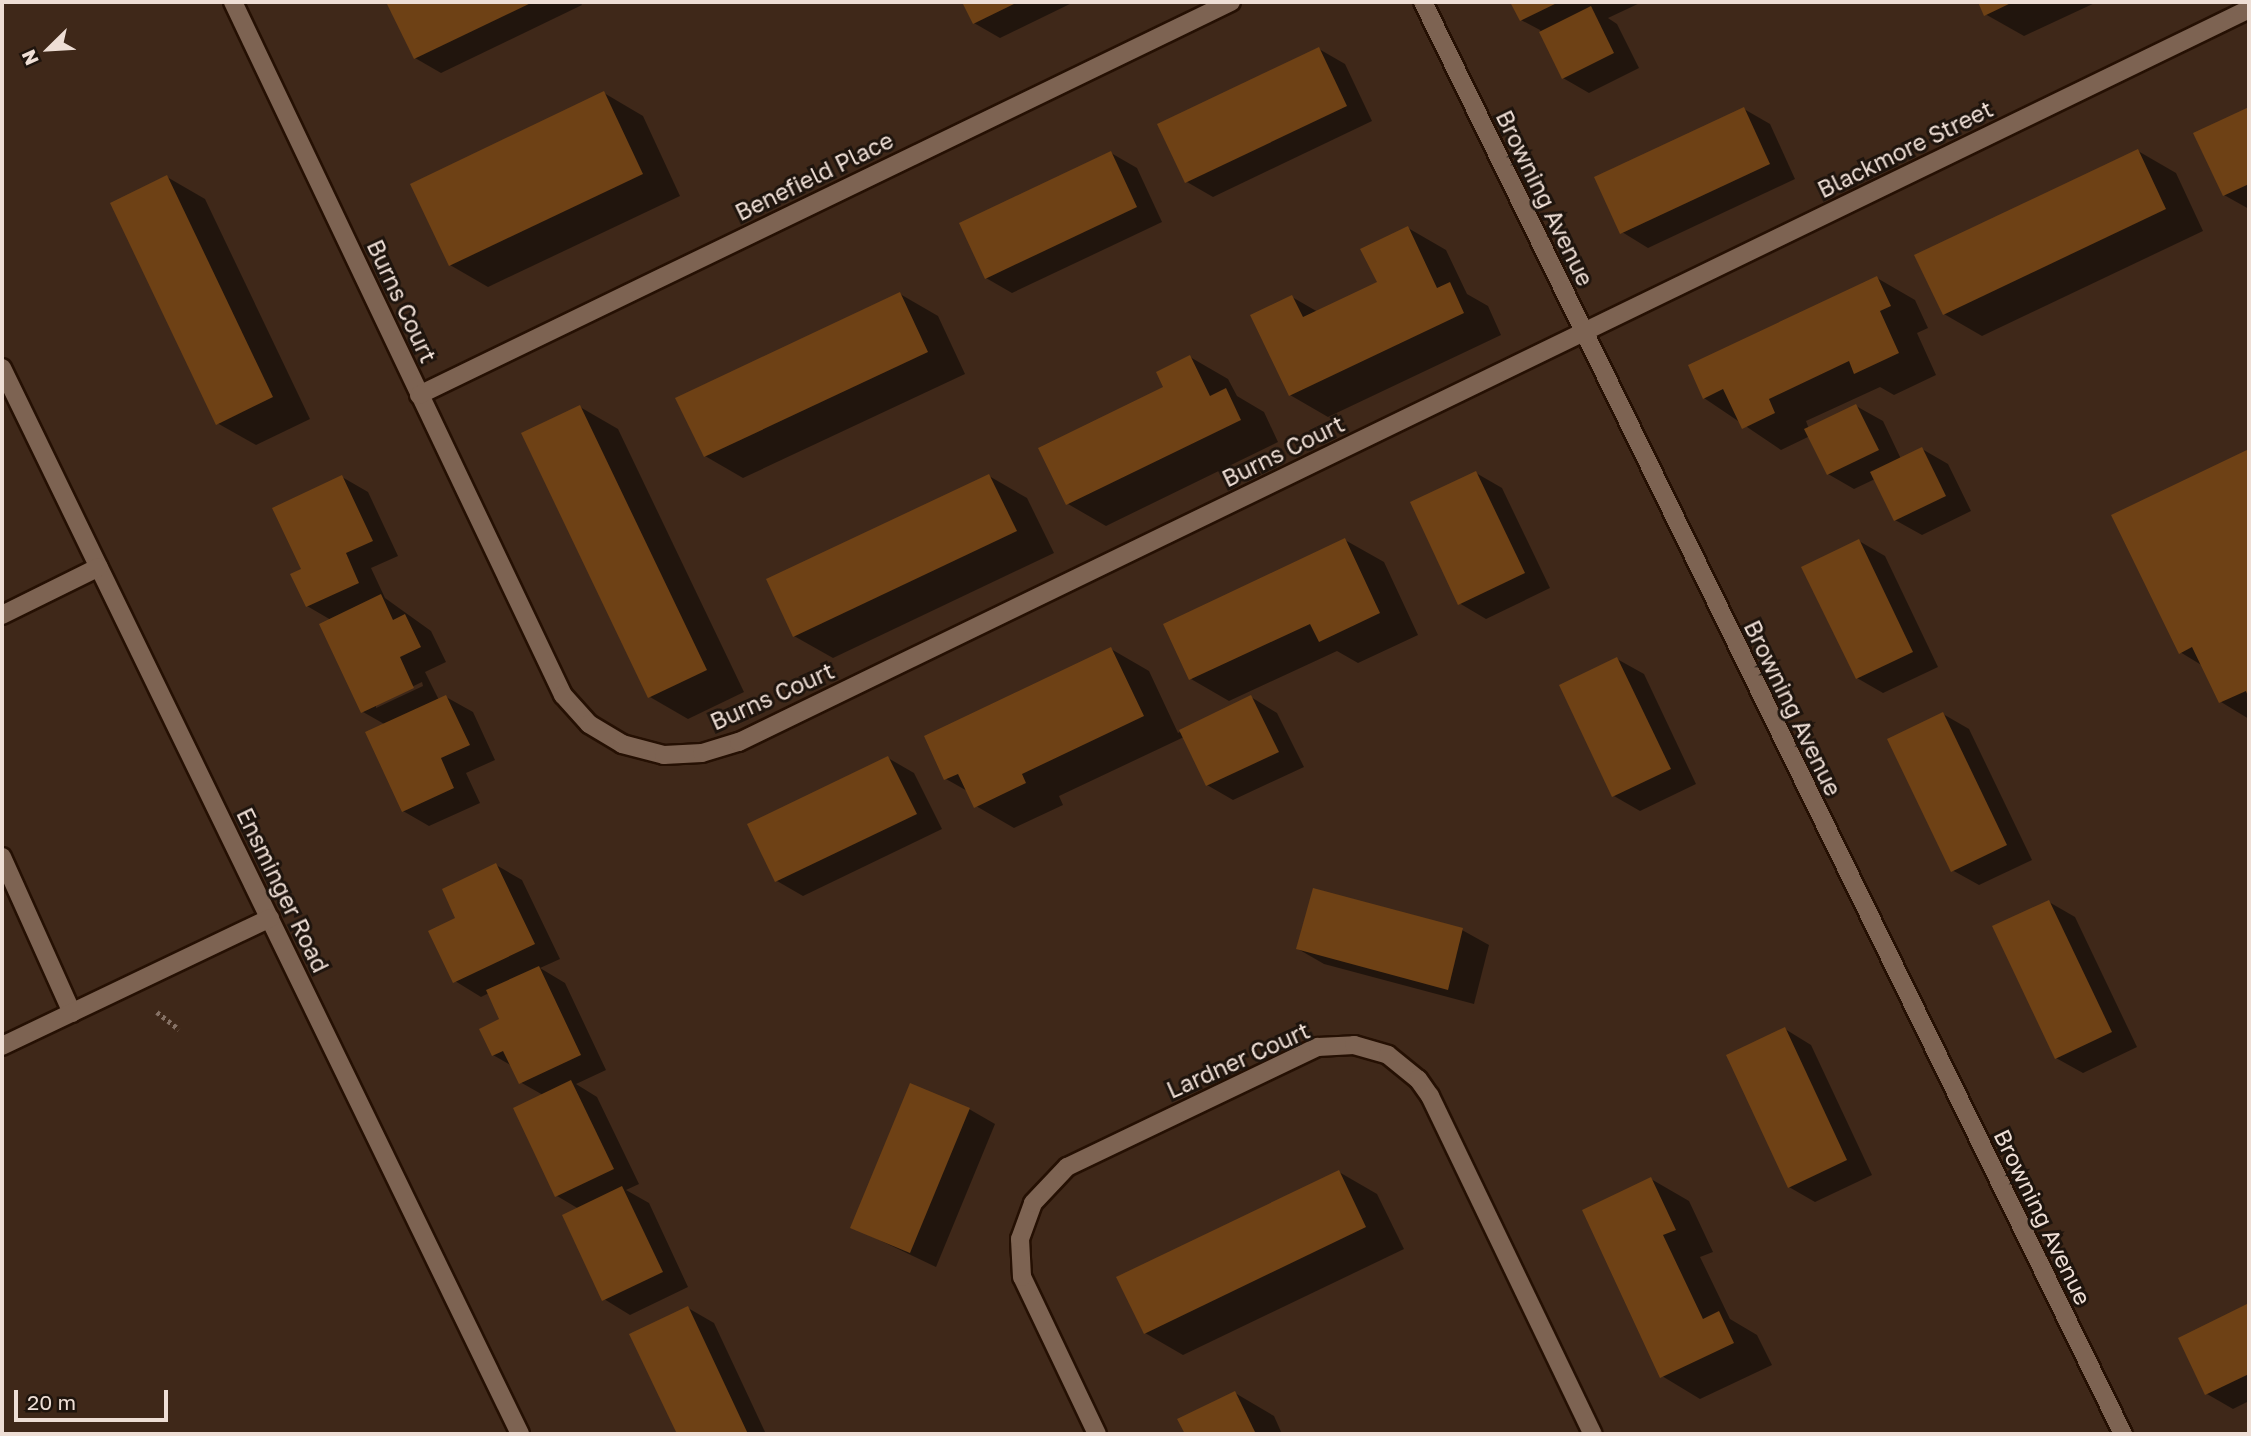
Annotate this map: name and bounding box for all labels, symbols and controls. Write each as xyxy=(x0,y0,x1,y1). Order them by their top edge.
north arrow xyxy=(14,14,84,84)
text: N xyxy=(16,46,43,69)
street label: Blackmore Street xyxy=(1813,95,1997,203)
street label: Browning Avenue xyxy=(1491,106,1599,290)
street label: Benefield Place xyxy=(731,126,897,226)
street label: Burns Court xyxy=(362,235,442,367)
street label: Burns Court xyxy=(1217,410,1349,492)
street label: Browning Avenue xyxy=(1739,616,1847,800)
street label: Burns Court xyxy=(706,656,838,736)
street label: Ensminger Road xyxy=(231,803,335,977)
street label: Lardner Court xyxy=(1162,1016,1314,1104)
street label: Browning Avenue xyxy=(1989,1125,2097,1309)
scale bar xyxy=(18,1376,172,1420)
text: 20 m xyxy=(27,1389,76,1415)

